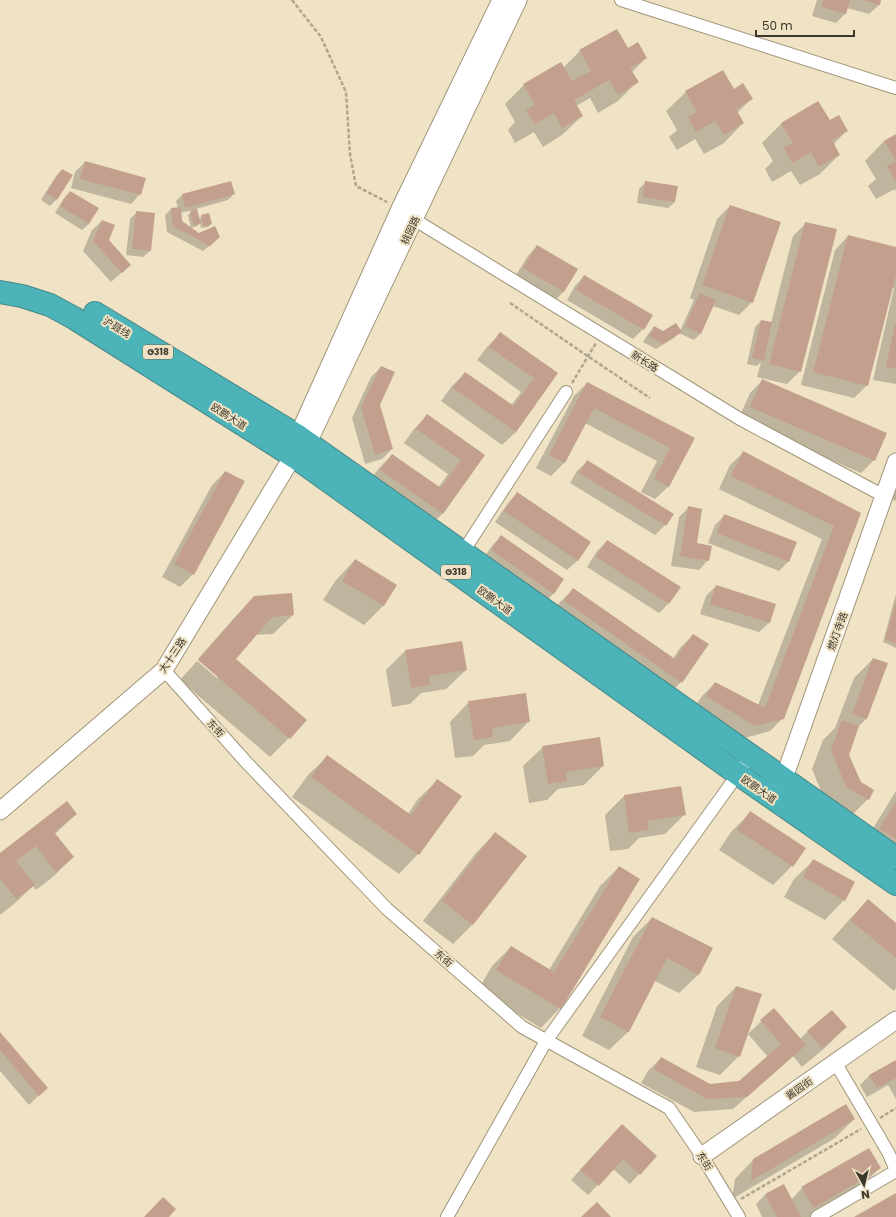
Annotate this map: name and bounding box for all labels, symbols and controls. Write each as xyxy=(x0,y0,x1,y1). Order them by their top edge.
scale bar xyxy=(756,12,854,38)
text: 50 m xyxy=(762,17,793,34)
street label: 桃园路 xyxy=(397,213,424,247)
street label: 沪聂线 xyxy=(100,313,133,342)
road number: G318 xyxy=(143,345,173,359)
street label: 新长路 xyxy=(628,347,661,376)
street label: 欧鹏大道 xyxy=(208,399,250,433)
road number: G318 xyxy=(441,565,471,579)
street label: 欧鹏大道 xyxy=(474,583,515,618)
street label: 燃灯寺路 xyxy=(824,610,851,653)
street label: 大十三路 xyxy=(155,635,190,676)
street label: 东街 xyxy=(203,716,228,741)
street label: 欧鹏大道 xyxy=(738,772,779,807)
street label: 东街 xyxy=(431,946,456,971)
street label: 酱园街 xyxy=(783,1074,816,1103)
street label: 东街 xyxy=(693,1149,716,1174)
north arrow xyxy=(844,1165,884,1205)
text: N xyxy=(860,1186,871,1203)

